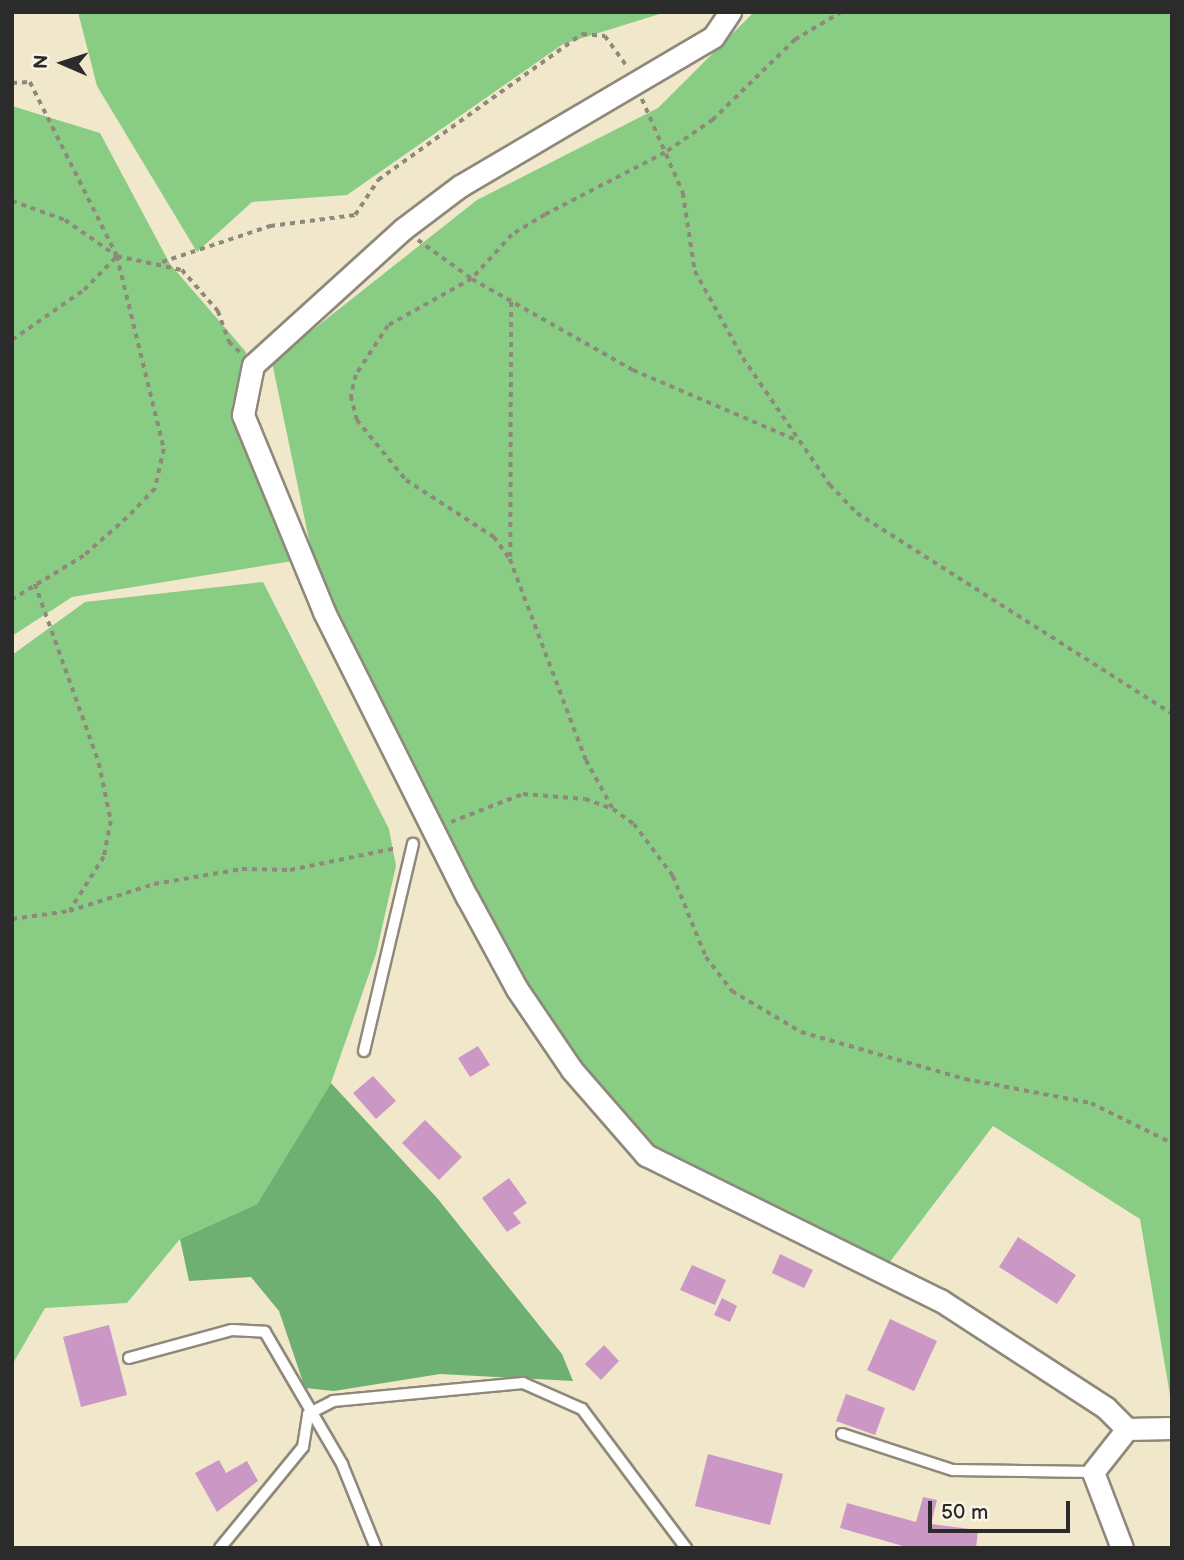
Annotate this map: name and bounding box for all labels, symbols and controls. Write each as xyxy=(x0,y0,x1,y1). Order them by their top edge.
north arrow xyxy=(28,28,98,98)
text: N xyxy=(30,54,53,70)
scale bar xyxy=(932,1486,1074,1530)
text: 50 m xyxy=(941,1500,988,1525)

